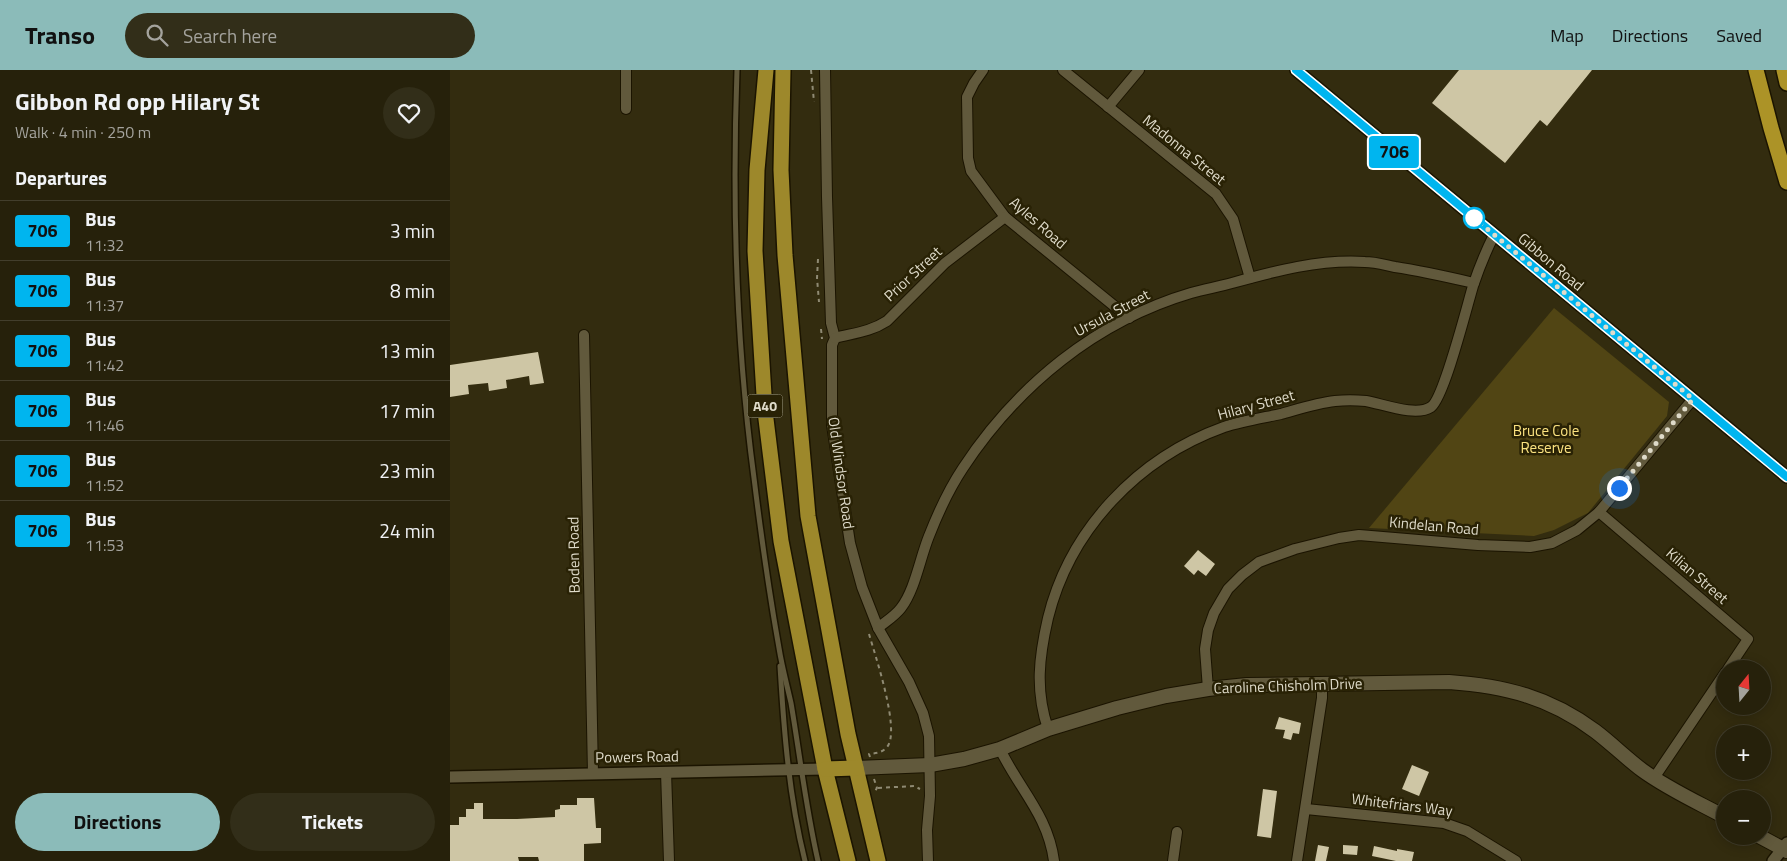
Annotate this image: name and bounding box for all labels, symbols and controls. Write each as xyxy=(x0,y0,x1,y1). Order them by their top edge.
search box xyxy=(125,13,475,58)
text: Transo xyxy=(25,17,95,53)
icon: search xyxy=(143,21,171,49)
text: Search here xyxy=(183,21,277,50)
text: Map xyxy=(1550,22,1584,49)
text: Directions xyxy=(1612,22,1688,49)
text: Saved xyxy=(1716,22,1762,49)
text: Gibbon Rd opp Hilary St xyxy=(15,83,260,119)
button: heart xyxy=(383,87,435,139)
street label: Madonna Street xyxy=(1138,109,1232,191)
text: Walk · 4 min · 250 m xyxy=(15,120,151,144)
line badge: 706 xyxy=(1365,136,1423,168)
text: 706 xyxy=(1379,138,1409,165)
text: Departures xyxy=(15,163,107,192)
street label: Ayles Road xyxy=(1004,191,1072,254)
text: Bus xyxy=(85,204,116,233)
unlabelled marker xyxy=(1463,207,1485,229)
text: 3 min xyxy=(390,216,435,245)
text: 706 xyxy=(27,217,58,244)
street label: Gibbon Road xyxy=(1513,227,1589,296)
text: 11:32 xyxy=(85,233,124,257)
street label: Prior Street xyxy=(878,240,948,307)
text: Bus xyxy=(85,264,116,293)
text: 8 min xyxy=(390,276,435,305)
text: 706 xyxy=(27,277,58,304)
street label: Ursula Street xyxy=(1070,283,1154,342)
text: 11:37 xyxy=(85,293,124,317)
text: Bus xyxy=(85,324,116,353)
text: 13 min xyxy=(379,336,435,365)
text: 706 xyxy=(27,337,58,364)
text: 11:42 xyxy=(85,353,124,377)
street label: Hilary Street xyxy=(1215,383,1298,426)
text: Bus xyxy=(85,384,116,413)
road number: A40 xyxy=(748,394,782,418)
text: 17 min xyxy=(379,396,435,425)
text: 706 xyxy=(27,397,58,424)
text: 11:46 xyxy=(85,413,124,437)
street label: Old Windsor Road xyxy=(822,415,861,530)
park label: Bruce Cole Reserve xyxy=(1513,419,1579,459)
text: Bus xyxy=(85,444,116,473)
text: 23 min xyxy=(379,456,435,485)
text: 706 xyxy=(27,457,58,484)
text: 11:52 xyxy=(85,473,124,497)
your location xyxy=(1607,476,1632,501)
text: Bus xyxy=(85,504,116,533)
street label: Kindelan Road xyxy=(1388,510,1480,541)
text: 24 min xyxy=(379,516,435,545)
text: 706 xyxy=(27,517,58,544)
street label: Boden Road xyxy=(561,517,586,593)
text: 11:53 xyxy=(85,533,124,557)
street label: Kilian Street xyxy=(1661,542,1734,610)
north arrow xyxy=(1716,660,1771,715)
map controls xyxy=(1716,660,1771,845)
street label: Caroline Chisholm Drive xyxy=(1213,671,1363,700)
button: + xyxy=(1716,725,1771,780)
street label: Powers Road xyxy=(595,744,679,769)
street label: Whitefriars Way xyxy=(1350,787,1454,822)
button: − xyxy=(1716,790,1771,845)
button: Directions xyxy=(15,793,220,851)
button: Tickets xyxy=(230,793,435,851)

